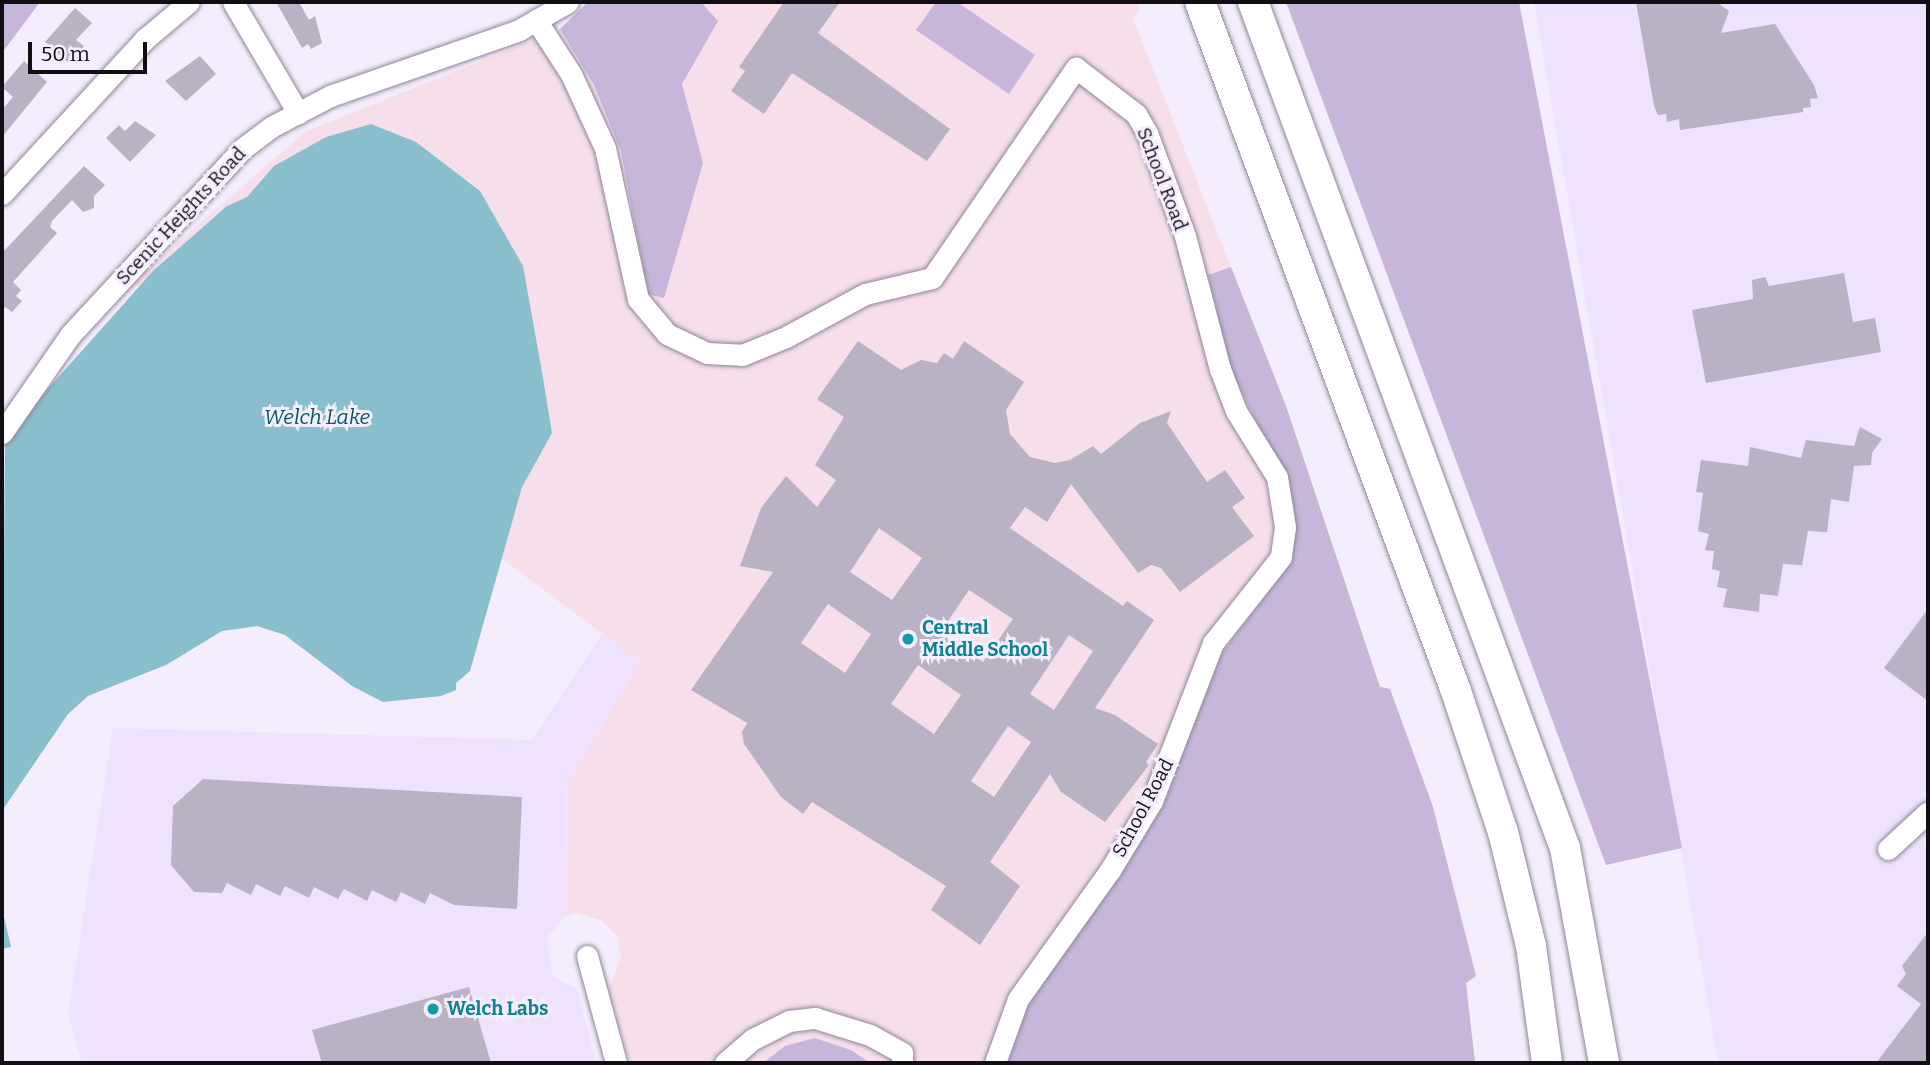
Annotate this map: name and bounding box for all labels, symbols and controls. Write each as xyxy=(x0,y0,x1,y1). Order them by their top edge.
scale bar xyxy=(32,28,150,72)
text: 50 m xyxy=(41,41,90,67)
street label: School Road xyxy=(1132,124,1192,234)
street label: Scenic Heights Road xyxy=(111,143,251,289)
water label: Welch Lake xyxy=(264,404,370,430)
place label: Central Middle School xyxy=(922,617,1048,661)
marker: Central Middle School xyxy=(900,631,916,647)
street label: School Road xyxy=(1108,755,1178,861)
place label: Welch Labs xyxy=(447,998,548,1020)
marker: Welch Labs xyxy=(425,1001,441,1017)

